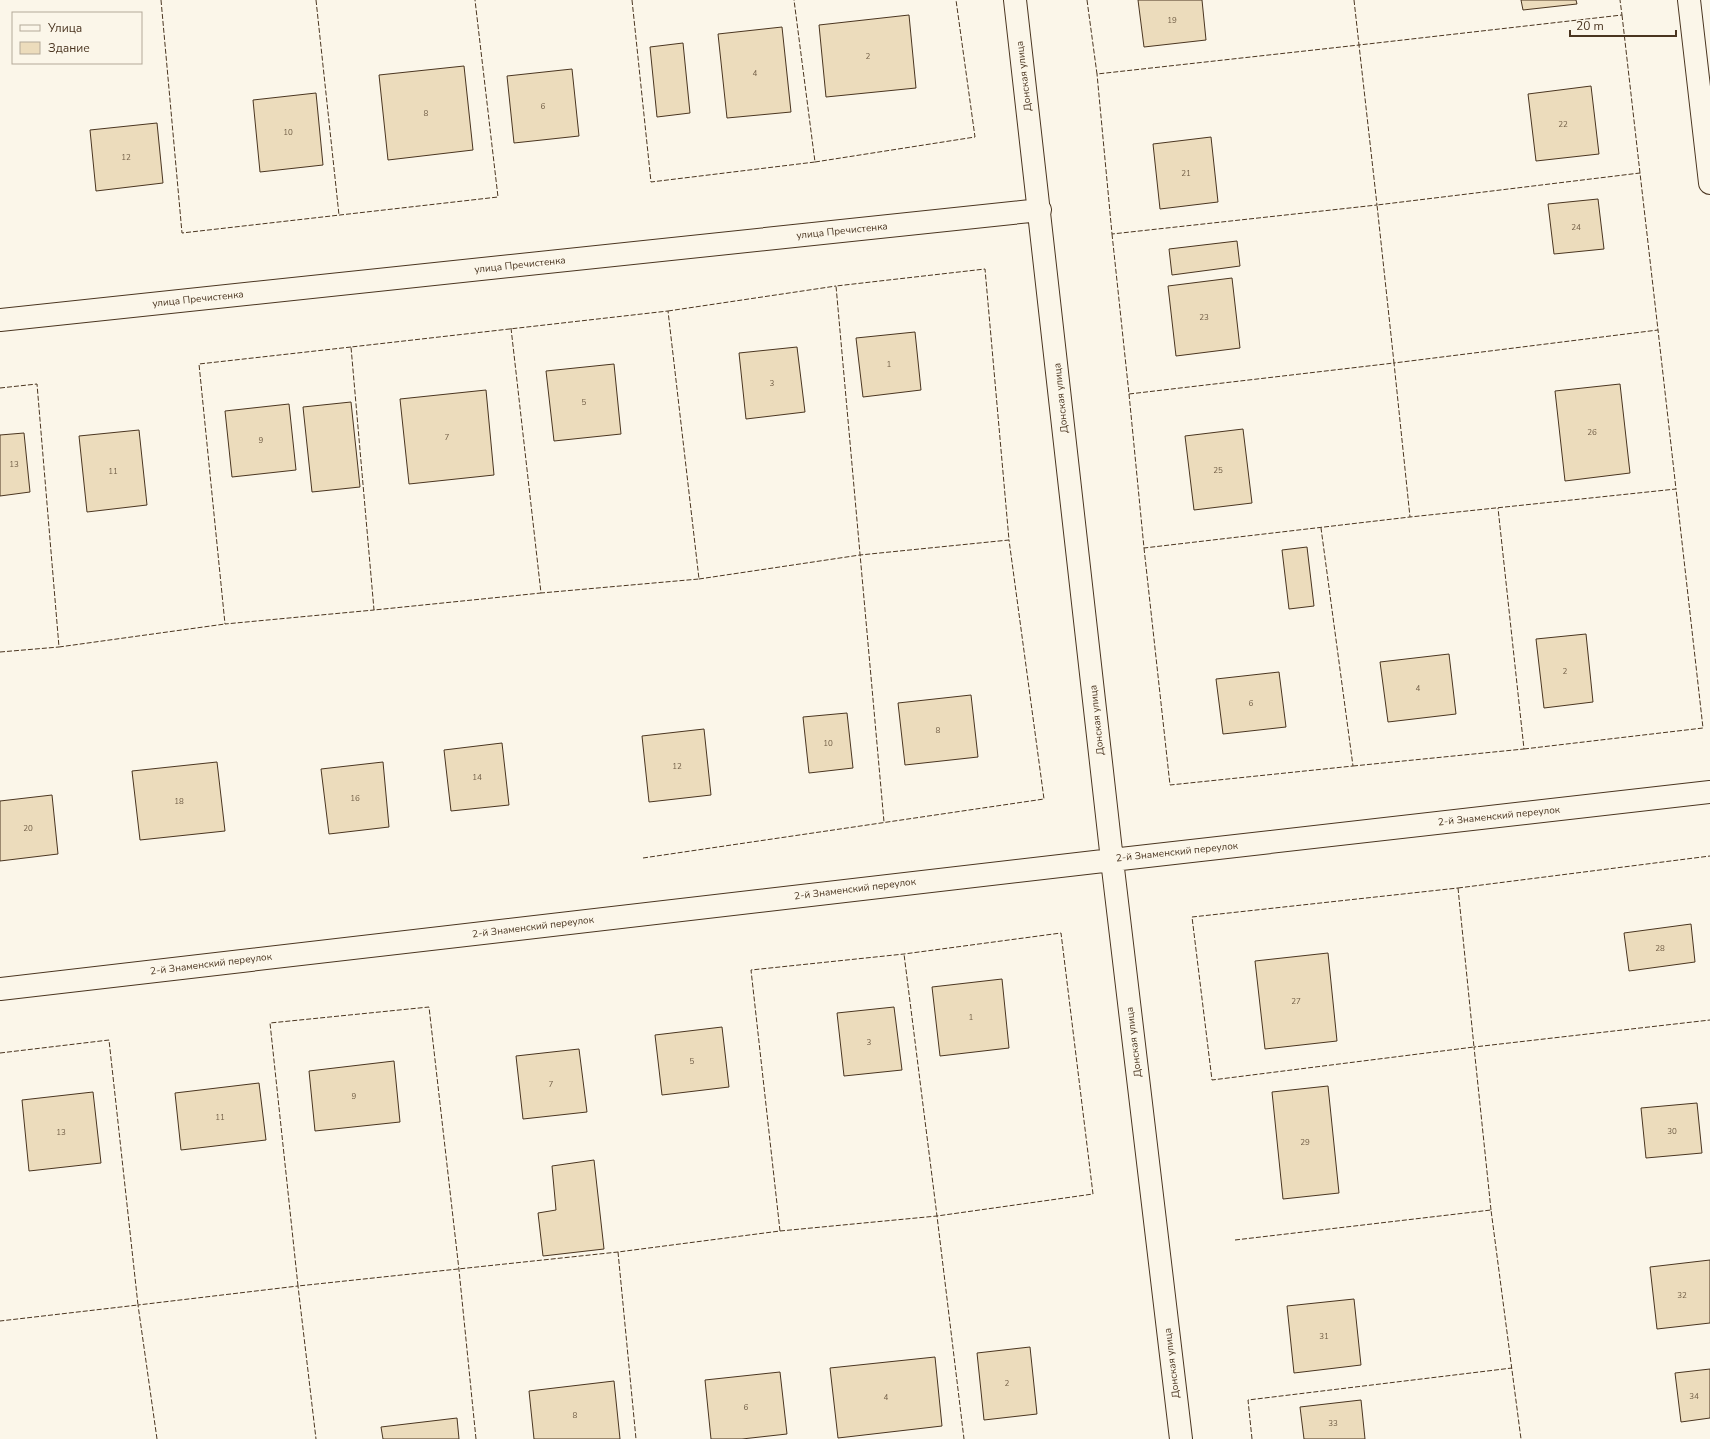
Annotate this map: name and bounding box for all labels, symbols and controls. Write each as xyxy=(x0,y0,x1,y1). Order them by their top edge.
legend xyxy=(12,12,142,64)
scale bar xyxy=(1570,12,1676,38)
house number: 19 xyxy=(1167,15,1177,26)
text: 20 m xyxy=(1576,18,1604,34)
text: Улица xyxy=(47,20,82,36)
text: Здание xyxy=(48,40,90,56)
street label: Донская улица xyxy=(1013,40,1035,112)
house number: 2 xyxy=(866,51,871,62)
house number: 4 xyxy=(753,68,758,79)
house number: 6 xyxy=(541,101,546,112)
house number: 8 xyxy=(424,108,429,119)
house number: 22 xyxy=(1558,119,1568,130)
house number: 10 xyxy=(283,127,293,138)
house number: 12 xyxy=(121,152,131,163)
house number: 21 xyxy=(1181,168,1191,179)
street label: улица Пречистенка xyxy=(796,219,888,243)
house number: 24 xyxy=(1571,222,1581,233)
street label: улица Пречистенка xyxy=(474,253,566,277)
street label: улица Пречистенка xyxy=(152,287,244,311)
house number: 23 xyxy=(1199,312,1209,323)
house number: 1 xyxy=(887,359,892,370)
street label: Донская улица xyxy=(1050,362,1072,434)
house number: 3 xyxy=(770,378,775,389)
house number: 5 xyxy=(582,397,587,408)
house number: 26 xyxy=(1587,427,1597,438)
house number: 7 xyxy=(445,432,450,443)
house number: 9 xyxy=(259,435,264,446)
house number: 13 xyxy=(9,459,19,470)
house number: 25 xyxy=(1213,465,1223,476)
house number: 11 xyxy=(108,466,118,477)
house number: 2 xyxy=(1563,666,1568,677)
house number: 4 xyxy=(1416,683,1421,694)
street label: Донская улица xyxy=(1086,684,1108,756)
house number: 6 xyxy=(1249,698,1254,709)
house number: 8 xyxy=(936,725,941,736)
house number: 10 xyxy=(823,738,833,749)
house number: 12 xyxy=(672,761,682,772)
house number: 14 xyxy=(472,772,482,783)
house number: 16 xyxy=(350,793,360,804)
house number: 18 xyxy=(174,796,184,807)
street label: 2-й Знаменский переулок xyxy=(1437,803,1561,829)
house number: 20 xyxy=(23,823,33,834)
street label: 2-й Знаменский переулок xyxy=(1115,839,1239,865)
street label: 2-й Знаменский переулок xyxy=(793,874,917,903)
street label: 2-й Знаменский переулок xyxy=(471,912,595,941)
house number: 28 xyxy=(1655,943,1665,954)
street label: 2-й Знаменский переулок xyxy=(149,949,273,978)
house number: 27 xyxy=(1291,996,1301,1007)
street label: Донская улица xyxy=(1123,1006,1145,1078)
house number: 1 xyxy=(969,1012,974,1023)
house number: 3 xyxy=(867,1037,872,1048)
house number: 5 xyxy=(690,1056,695,1067)
house number: 7 xyxy=(549,1079,554,1090)
house number: 9 xyxy=(352,1091,357,1102)
house number: 11 xyxy=(215,1112,225,1123)
house number: 30 xyxy=(1667,1126,1677,1137)
house number: 13 xyxy=(56,1127,66,1138)
house number: 29 xyxy=(1300,1137,1310,1148)
house number: 32 xyxy=(1677,1290,1687,1301)
street label: Донская улица xyxy=(1161,1327,1183,1399)
house number: 31 xyxy=(1319,1331,1329,1342)
house number: 2 xyxy=(1005,1378,1010,1389)
house number: 34 xyxy=(1689,1391,1699,1402)
house number: 4 xyxy=(884,1392,889,1403)
house number: 6 xyxy=(744,1402,749,1413)
house number: 8 xyxy=(573,1410,578,1421)
house number: 33 xyxy=(1328,1418,1338,1429)

